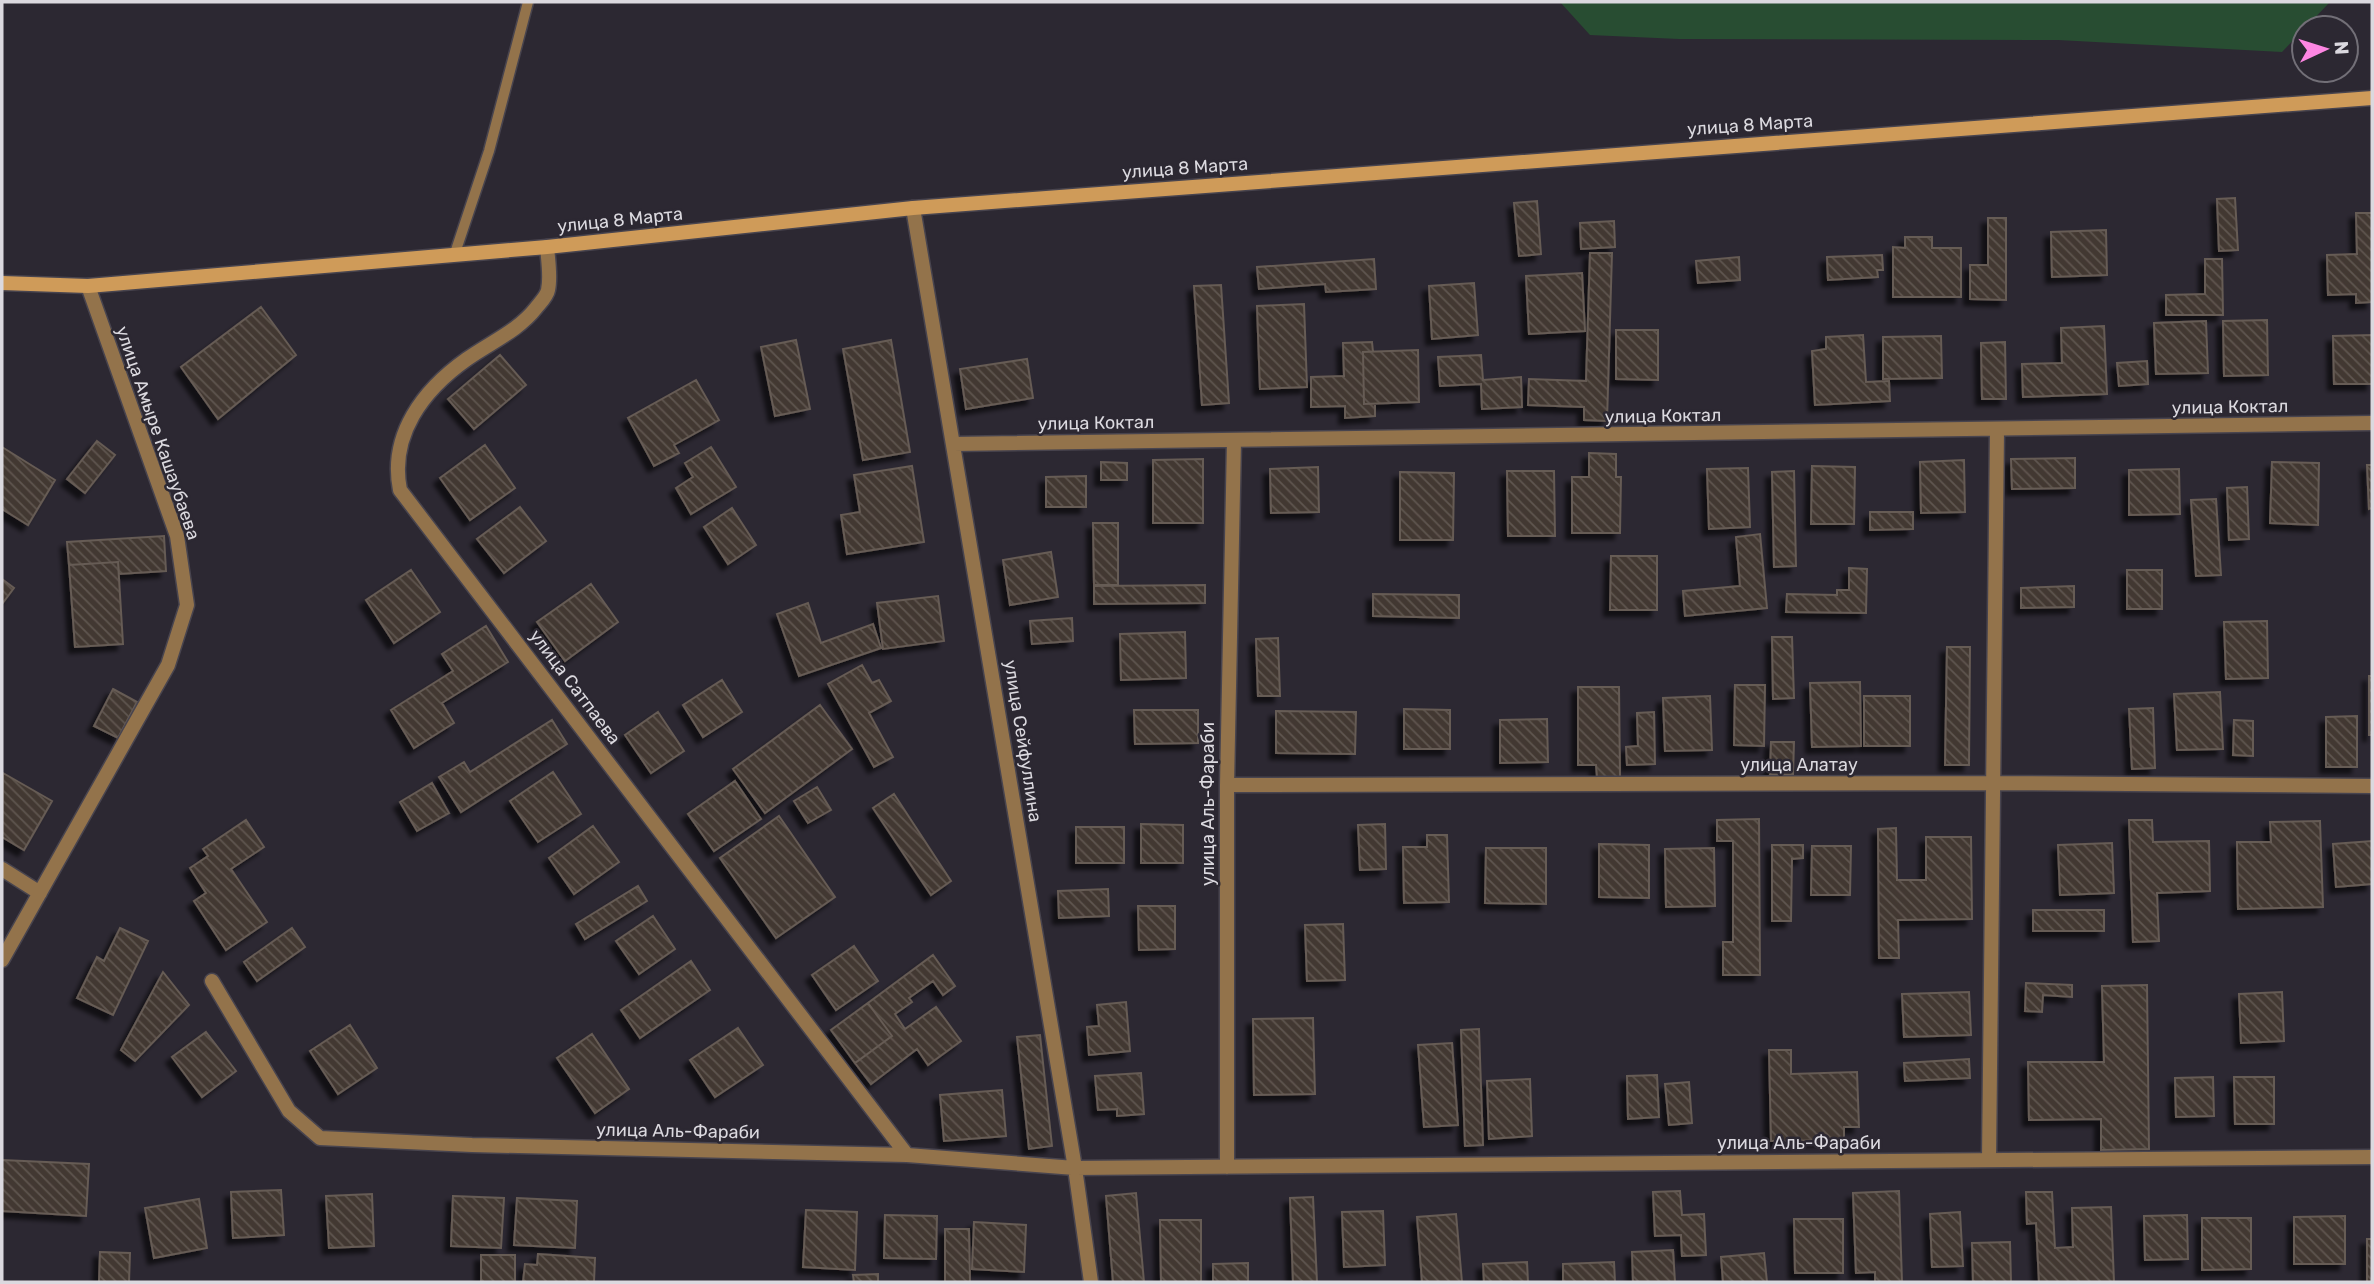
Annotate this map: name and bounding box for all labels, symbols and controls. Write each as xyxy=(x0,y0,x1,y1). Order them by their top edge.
north arrow xyxy=(2290,14,2360,84)
text: N xyxy=(2330,40,2353,55)
street label: улица 8 Марта xyxy=(1686,110,1814,140)
street label: улица 8 Марта xyxy=(1121,153,1249,183)
street label: улица 8 Марта xyxy=(556,202,684,238)
street label: улица Амыре Кашаубаева xyxy=(111,323,205,543)
street label: улица Коктал xyxy=(2171,395,2289,419)
street label: улица Коктал xyxy=(1604,404,1722,428)
street label: улица Коктал xyxy=(1037,411,1155,435)
street label: улица Сатпаева xyxy=(525,625,625,749)
street label: улица Сейфуллина xyxy=(999,658,1047,824)
street label: улица Аль-Фараби xyxy=(1197,722,1219,886)
street label: улица Алатау xyxy=(1740,754,1858,776)
street label: улица Аль-Фараби xyxy=(596,1119,760,1143)
street label: улица Аль-Фараби xyxy=(1717,1132,1881,1154)

